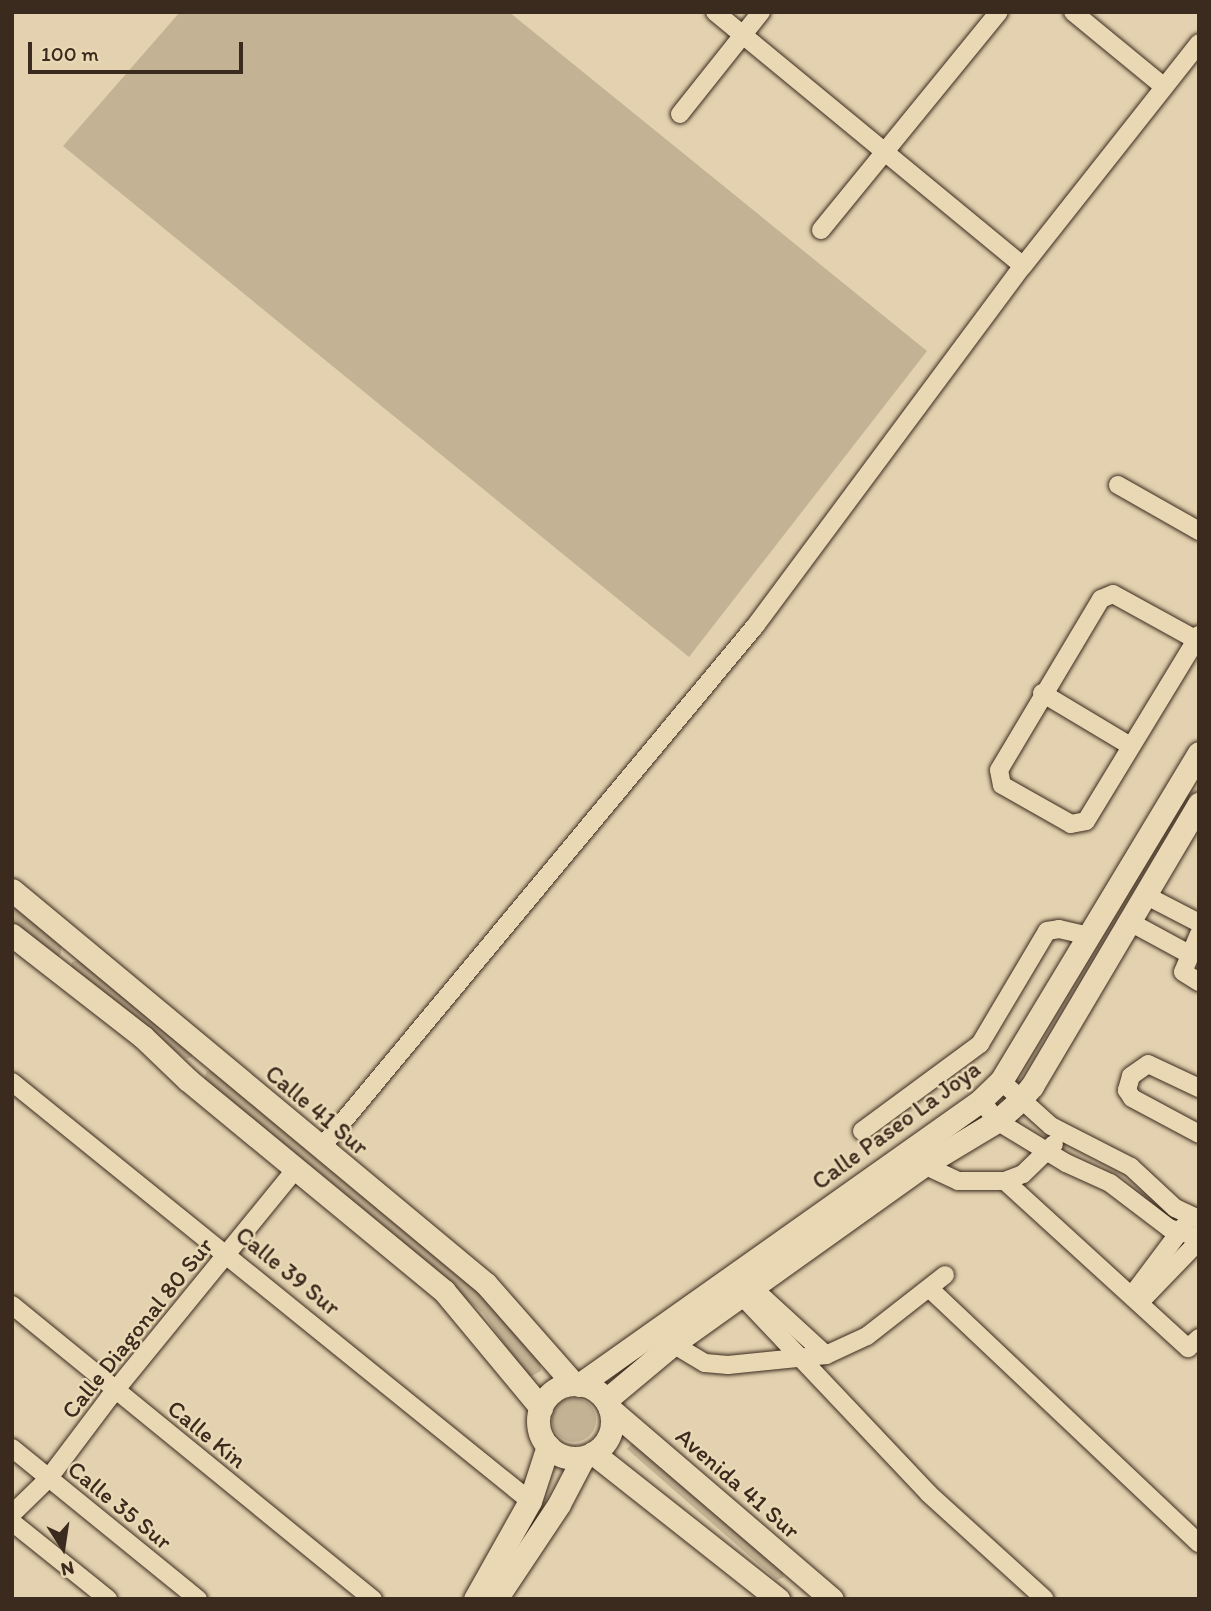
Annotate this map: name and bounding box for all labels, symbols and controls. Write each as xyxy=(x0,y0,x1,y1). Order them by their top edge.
scale bar xyxy=(32,28,247,72)
text: 100 m xyxy=(41,41,99,66)
street label: Calle Paseo La Joya xyxy=(807,1055,985,1195)
street label: Calle 41 Sur xyxy=(260,1059,374,1161)
street label: Calle 39 Sur xyxy=(230,1220,346,1322)
street label: Calle Diagonal 80 Sur xyxy=(55,1232,219,1424)
street label: Calle Kin xyxy=(162,1393,252,1475)
street label: Avenida 41 Sur xyxy=(670,1421,806,1545)
street label: Calle 35 Sur xyxy=(62,1454,178,1556)
north arrow xyxy=(28,1513,98,1583)
text: N xyxy=(59,1556,76,1582)

